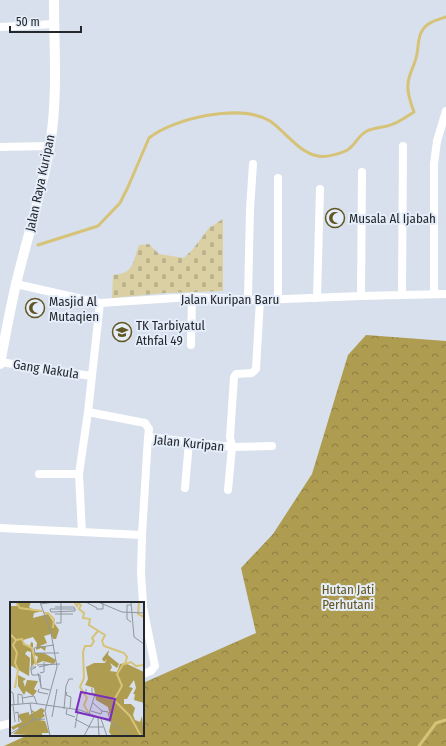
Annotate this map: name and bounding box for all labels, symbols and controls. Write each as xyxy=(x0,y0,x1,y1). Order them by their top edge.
scale bar xyxy=(10,8,81,34)
text: 50 m xyxy=(16,15,40,29)
street label: Jalan Raya Kuripan xyxy=(22,133,58,233)
mosque icon: Musala Al Ijabah xyxy=(324,207,346,229)
place label: Musala Al Ijabah xyxy=(349,211,436,226)
street label: Jalan Kuripan Baru xyxy=(181,292,279,307)
place label: Masjid Al Mutaqien xyxy=(49,294,99,324)
mosque icon: Masjid Al Mutaqien xyxy=(24,297,46,319)
place label: TK Tarbiyatul Athfal 49 xyxy=(136,318,205,348)
school or university icon: TK Tarbiyatul Athfal 49 xyxy=(111,321,133,343)
street label: Gang Nakula xyxy=(12,356,80,382)
street label: Jalan Kuripan xyxy=(153,432,225,454)
park label: Hutan Jati Perhutani xyxy=(322,582,374,612)
inset map xyxy=(10,602,144,736)

